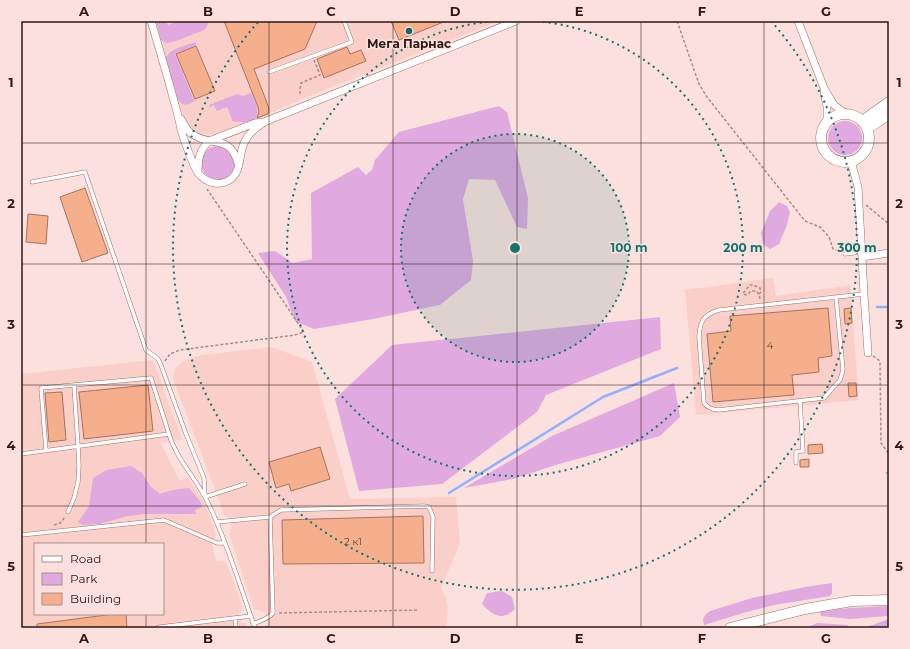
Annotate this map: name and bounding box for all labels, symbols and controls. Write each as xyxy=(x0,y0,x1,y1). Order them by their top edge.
text: A xyxy=(78,3,90,19)
text: B xyxy=(203,3,213,19)
text: C xyxy=(326,3,336,19)
text: D xyxy=(450,3,461,19)
text: E xyxy=(575,3,584,19)
text: F xyxy=(698,3,706,19)
text: G xyxy=(821,3,831,19)
marker: Мега Парнас xyxy=(404,26,414,36)
place label: Мега Парнас xyxy=(367,36,451,51)
text: 1 xyxy=(8,74,14,90)
text: 1 xyxy=(896,74,902,90)
text: 2 xyxy=(7,195,15,211)
text: 2 xyxy=(895,195,903,211)
text: 100 m xyxy=(611,240,647,255)
text: 200 m xyxy=(723,240,763,255)
text: 300 m xyxy=(836,240,877,255)
centre of rings xyxy=(508,241,522,255)
text: 3 xyxy=(6,316,15,332)
text: 3 xyxy=(894,316,903,332)
house number: 4 xyxy=(767,339,774,352)
text: 4 xyxy=(7,437,16,453)
text: 4 xyxy=(895,437,904,453)
house number: 2 к1 xyxy=(344,535,362,548)
legend xyxy=(34,543,164,615)
text: Road xyxy=(70,551,101,566)
text: 5 xyxy=(7,558,15,574)
text: 5 xyxy=(895,558,903,574)
text: Park xyxy=(70,571,98,586)
text: Building xyxy=(70,591,121,606)
text: A xyxy=(78,630,90,646)
text: B xyxy=(203,630,213,646)
text: C xyxy=(326,630,336,646)
text: D xyxy=(450,630,461,646)
text: E xyxy=(575,630,584,646)
text: F xyxy=(698,630,706,646)
text: G xyxy=(821,630,831,646)

